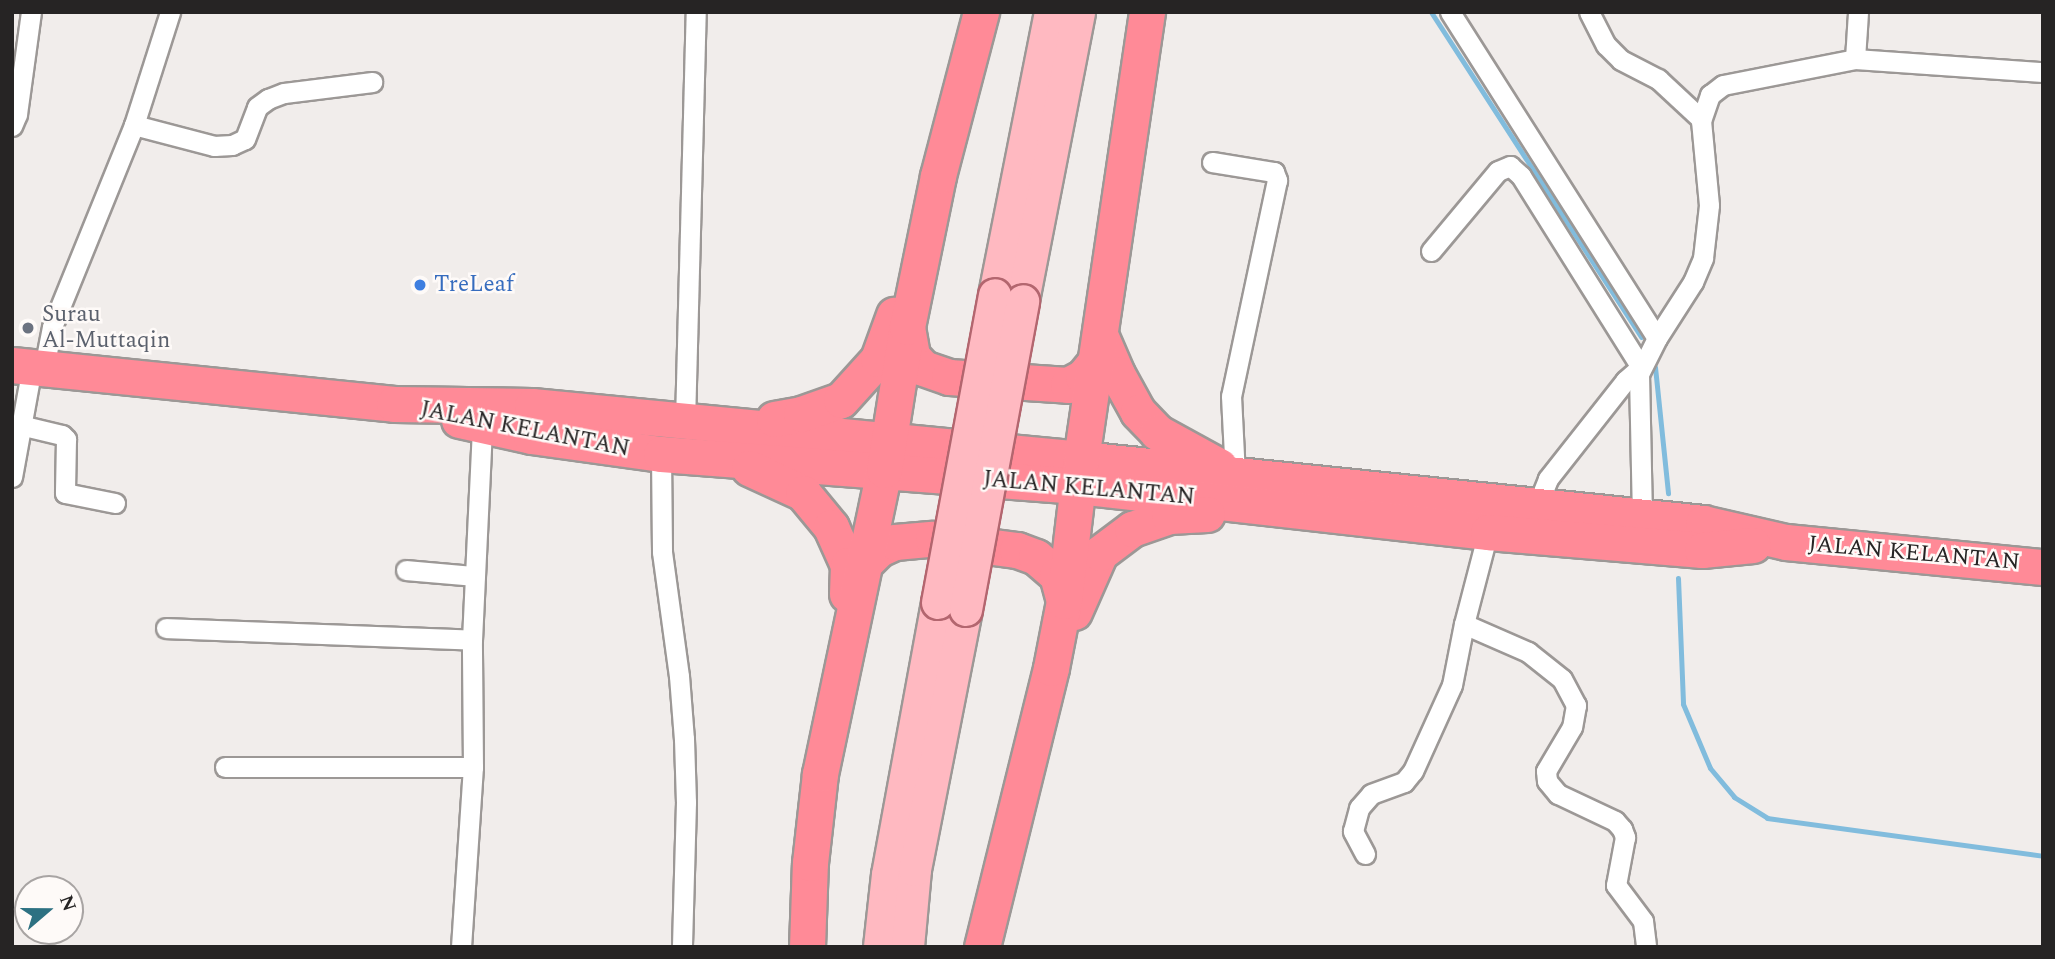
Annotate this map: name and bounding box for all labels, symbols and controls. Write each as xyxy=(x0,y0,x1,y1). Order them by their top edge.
place label: TreLeaf xyxy=(434,271,514,299)
marker: TreLeaf xyxy=(412,277,428,293)
place label: Surau Al-Muttaqin xyxy=(42,301,170,355)
marker: Surau Al-Muttaqin xyxy=(20,320,36,336)
street label: JALAN KELANTAN xyxy=(418,396,632,464)
street label: JALAN KELANTAN xyxy=(982,466,1196,512)
street label: JALAN KELANTAN xyxy=(1807,531,2021,577)
north arrow xyxy=(14,875,84,945)
text: N xyxy=(51,891,84,916)

